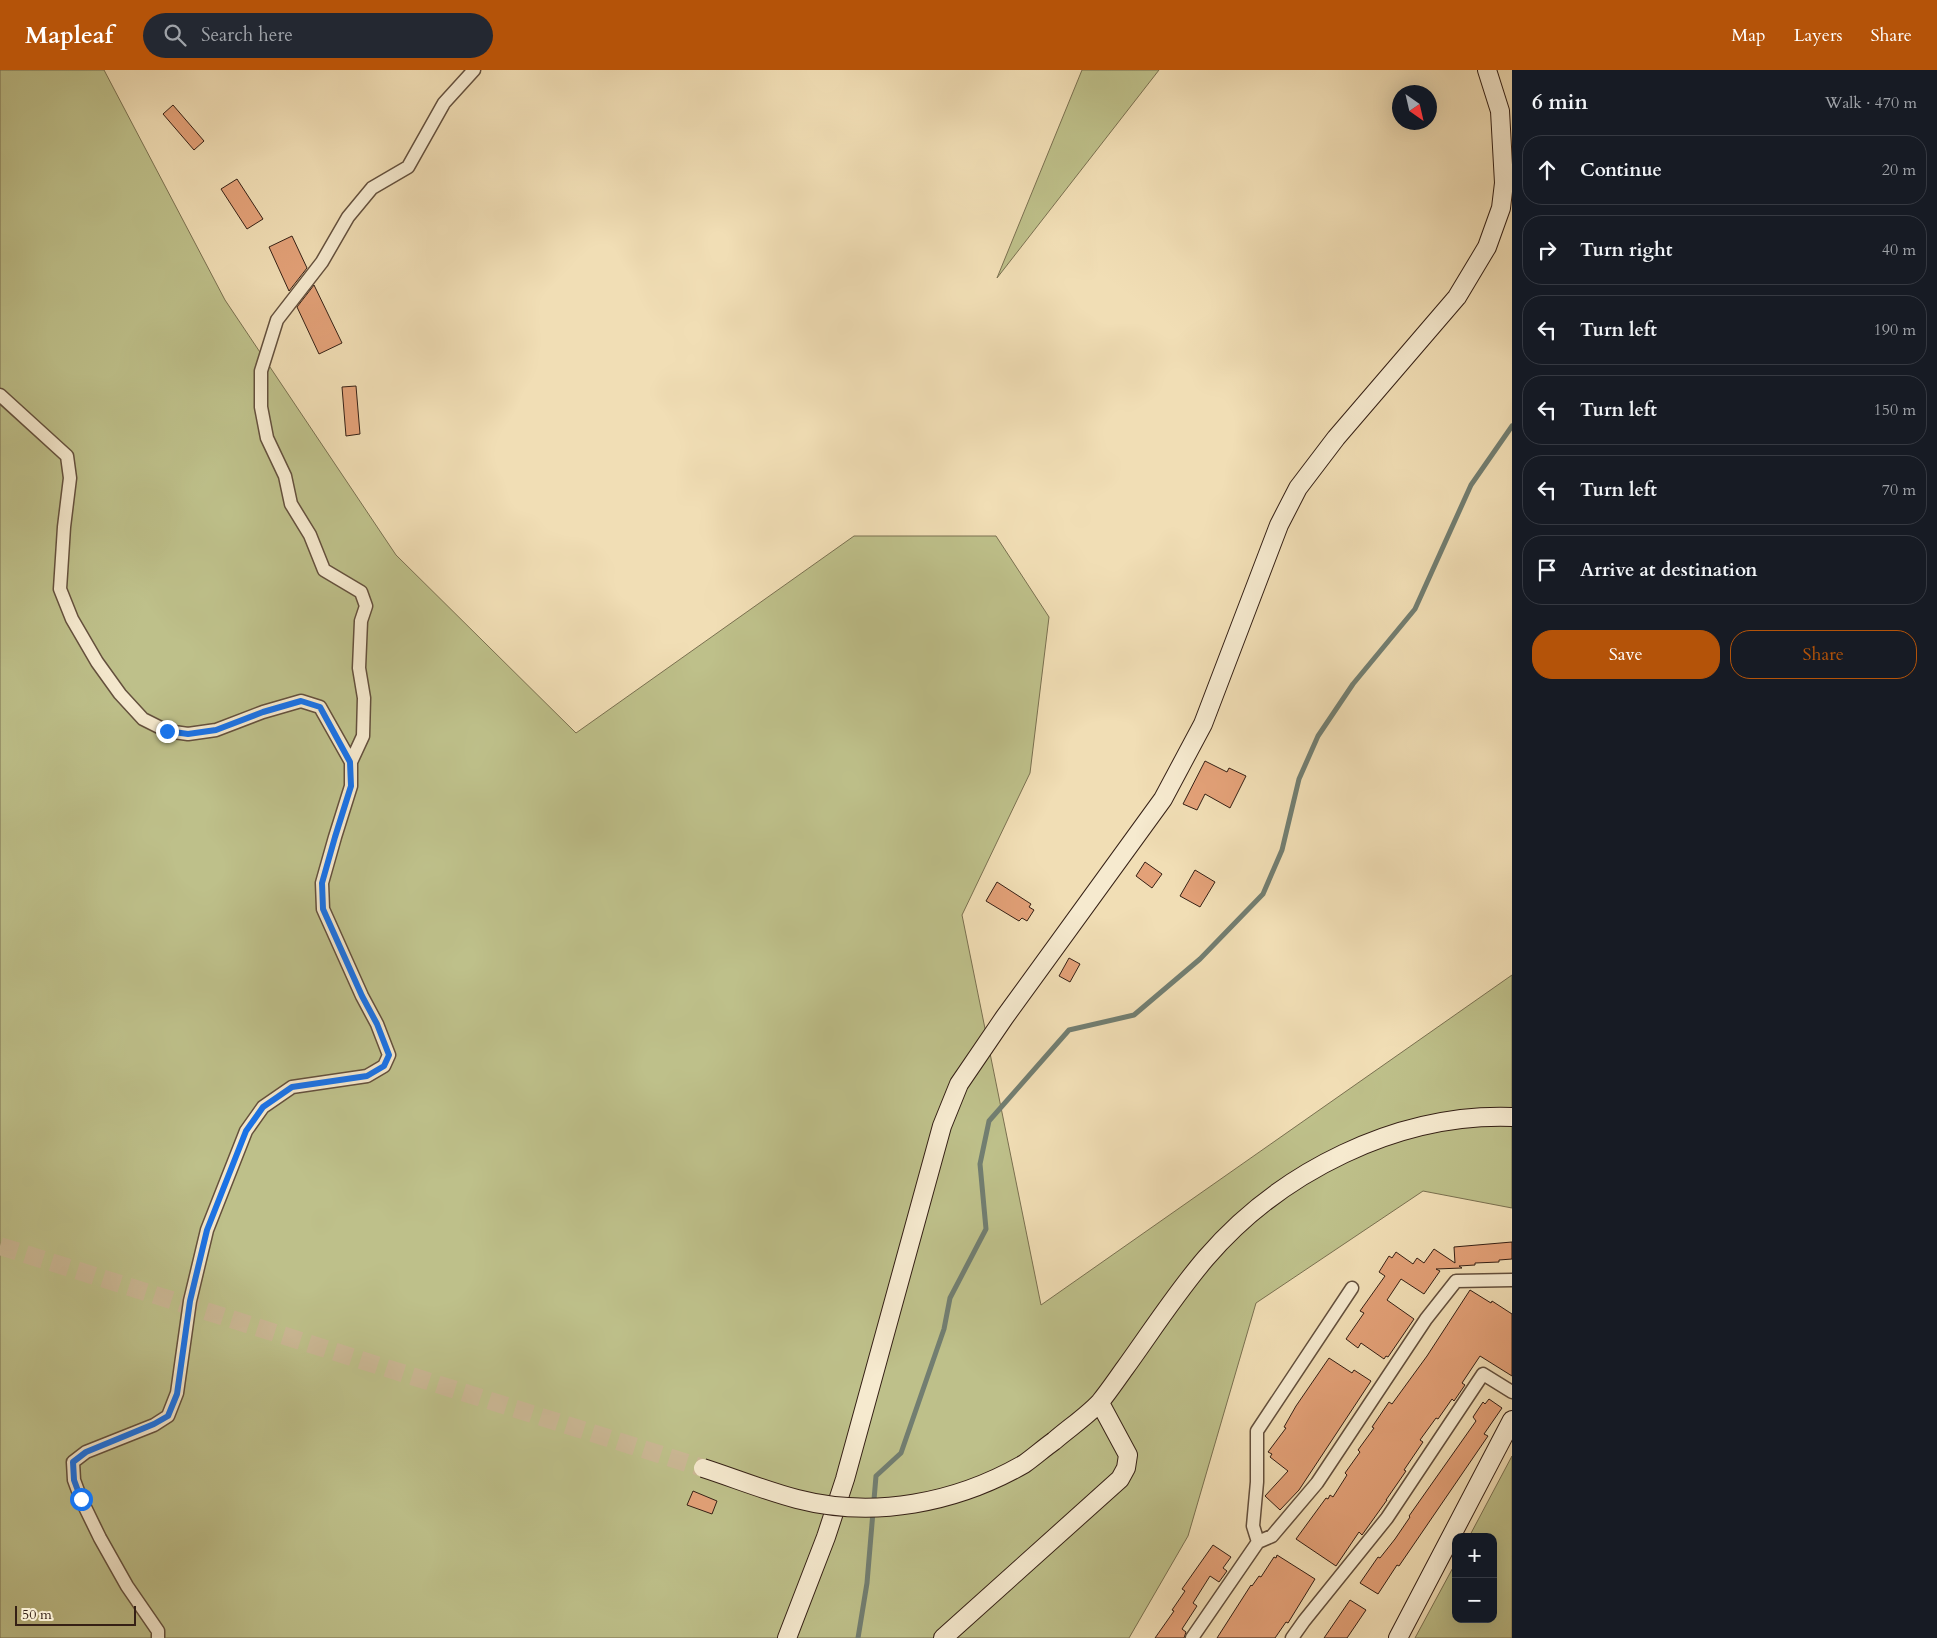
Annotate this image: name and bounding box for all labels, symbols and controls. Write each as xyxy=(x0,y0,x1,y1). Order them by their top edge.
search box xyxy=(143,13,493,58)
text: Mapleaf xyxy=(25,19,113,52)
icon: search xyxy=(161,21,189,49)
text: Search here xyxy=(201,22,293,48)
text: Map xyxy=(1731,23,1766,48)
text: Layers xyxy=(1794,23,1843,48)
text: Share xyxy=(1871,23,1912,48)
north arrow xyxy=(1392,85,1437,130)
text: 6 min xyxy=(1532,88,1588,117)
text: Walk · 470 m xyxy=(1825,92,1917,114)
icon: ahead xyxy=(1533,156,1561,184)
text: Continue xyxy=(1580,157,1662,183)
text: 20 m xyxy=(1882,159,1916,181)
icon: right xyxy=(1533,236,1561,264)
text: Turn right xyxy=(1580,237,1672,263)
text: 40 m xyxy=(1882,239,1916,261)
icon: left xyxy=(1533,316,1561,344)
text: Turn left xyxy=(1580,317,1657,343)
text: 190 m xyxy=(1874,319,1916,341)
icon: left xyxy=(1533,396,1561,424)
text: Turn left xyxy=(1580,397,1657,423)
text: 150 m xyxy=(1874,399,1916,421)
icon: left xyxy=(1533,476,1561,504)
text: Turn left xyxy=(1580,477,1657,503)
text: 70 m xyxy=(1882,479,1916,501)
icon: arrive xyxy=(1533,556,1561,584)
text: Arrive at destination xyxy=(1580,557,1757,583)
button: Save xyxy=(1532,630,1720,679)
button: Share xyxy=(1730,630,1917,679)
route end xyxy=(156,720,179,743)
route start xyxy=(70,1488,93,1511)
map controls xyxy=(1452,1533,1497,1623)
button: + xyxy=(1452,1533,1497,1578)
button: − xyxy=(1452,1578,1497,1623)
scale bar xyxy=(15,1603,136,1626)
text: 50 m xyxy=(22,1605,52,1624)

